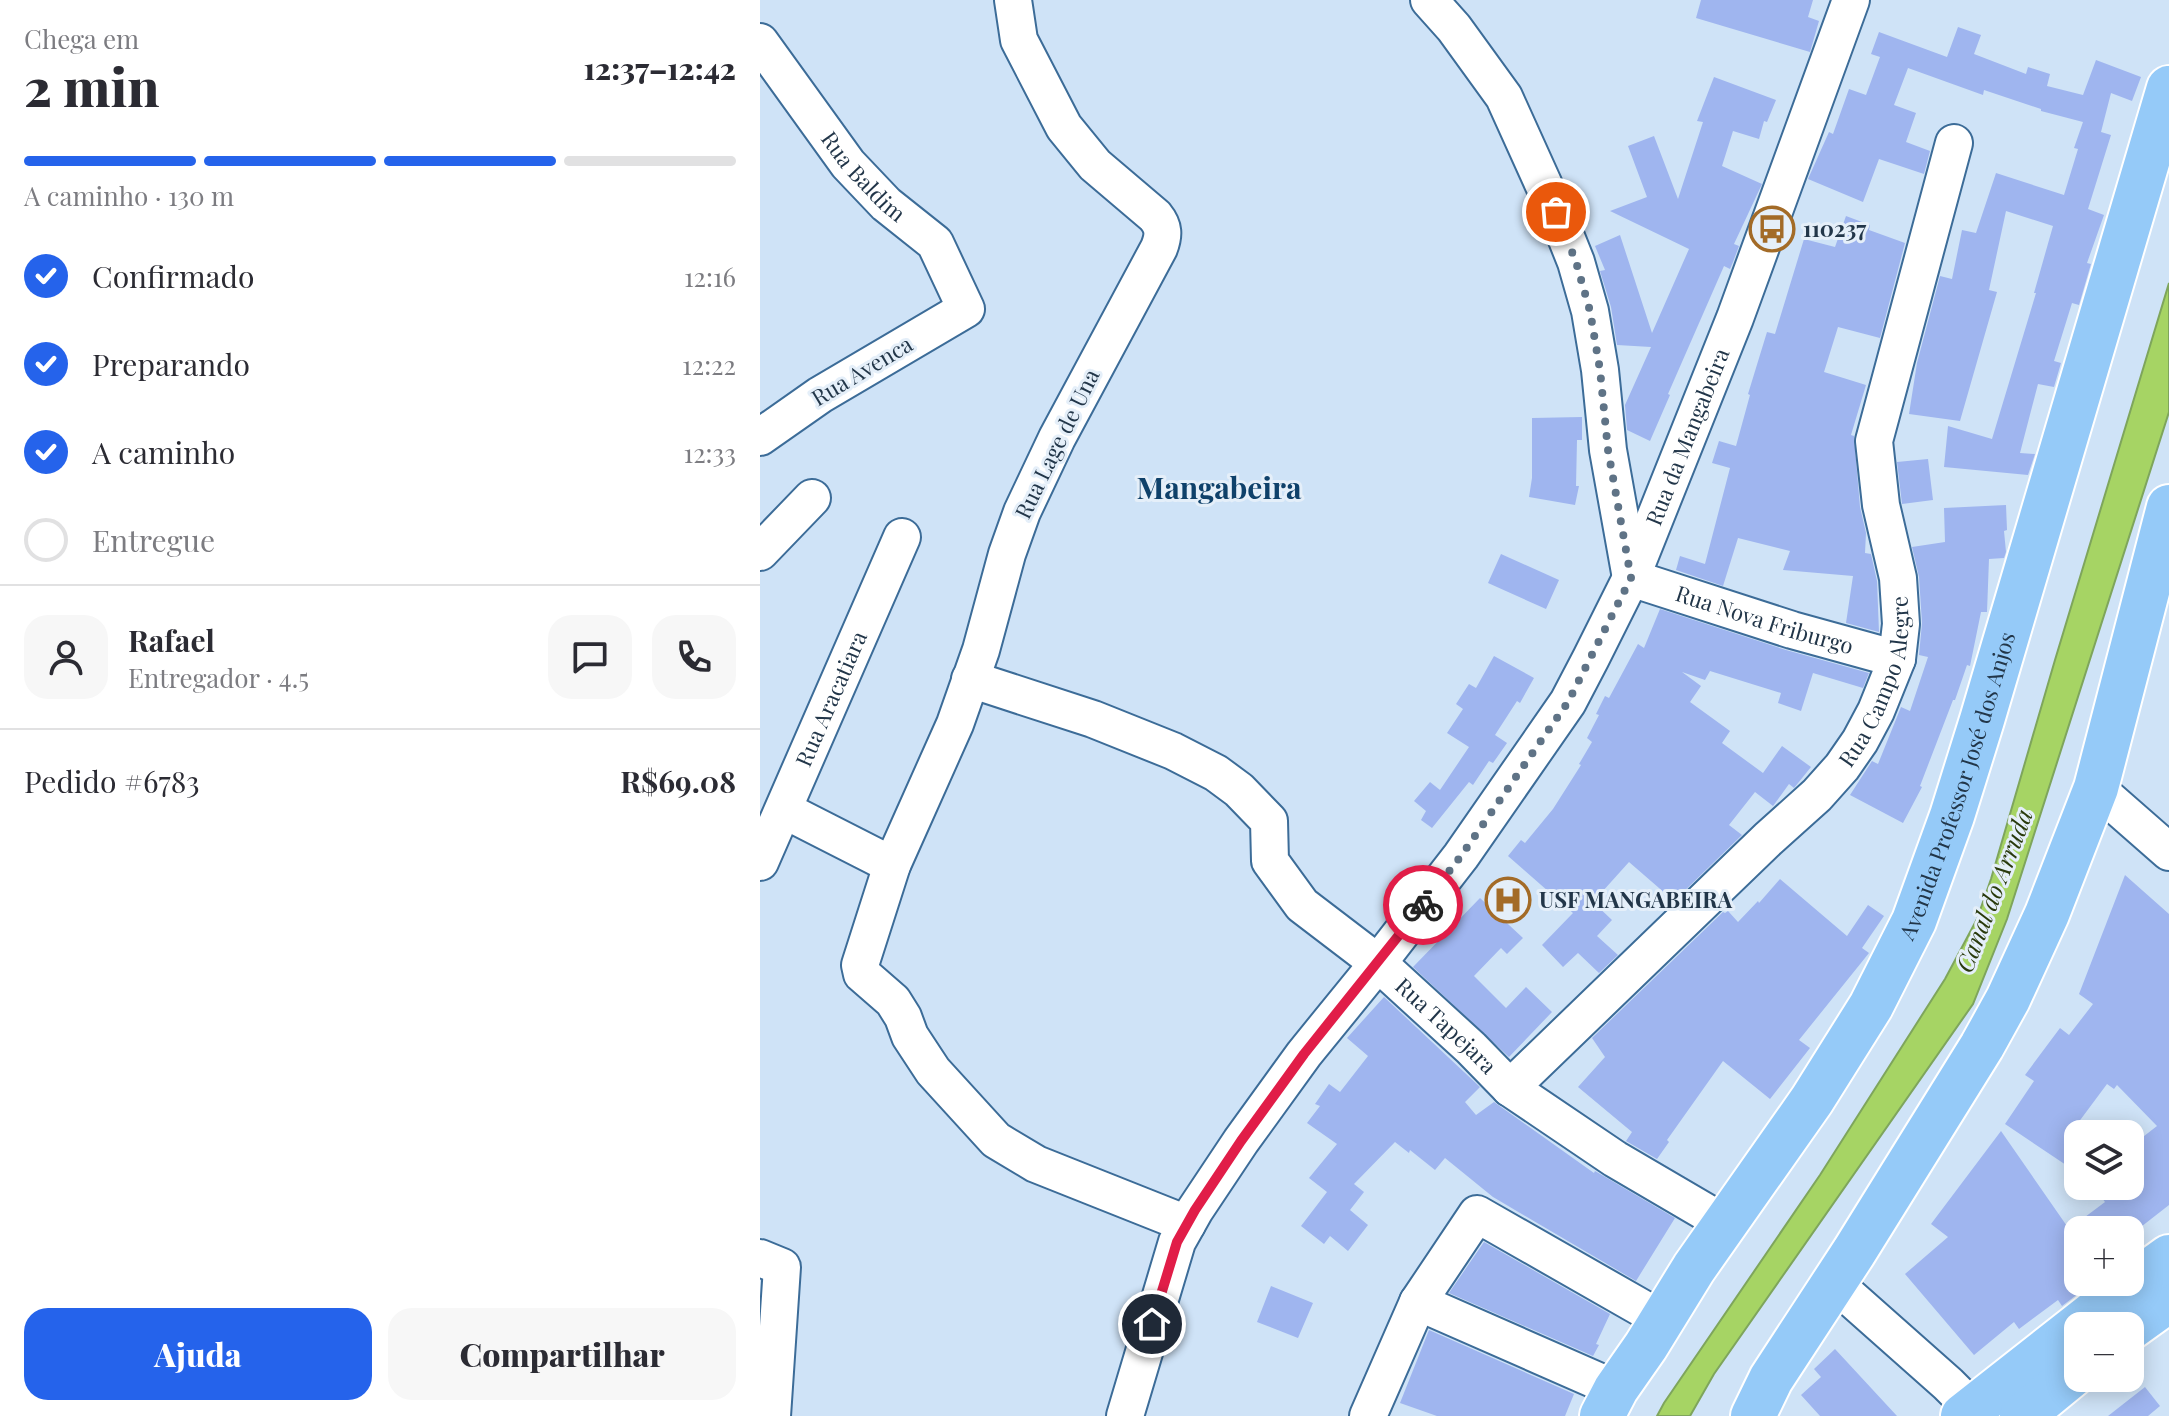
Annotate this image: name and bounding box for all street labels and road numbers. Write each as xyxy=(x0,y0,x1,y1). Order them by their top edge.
street label: Rua Baldim xyxy=(815,125,913,228)
street label: Rua Avenca xyxy=(805,328,918,412)
street label: Rua da Mangabeira xyxy=(1638,343,1735,529)
street label: Rua Lage de Una xyxy=(1007,364,1105,524)
street label: Rua Nova Friburgo xyxy=(1672,577,1857,660)
street label: Rua Campo Alegre xyxy=(1831,595,1915,772)
street label: Rua Aracatiara xyxy=(788,626,873,771)
street label: Avenida Professor José dos Anjos xyxy=(1891,628,2021,945)
street label: Rua Tapejara xyxy=(1389,970,1504,1080)

